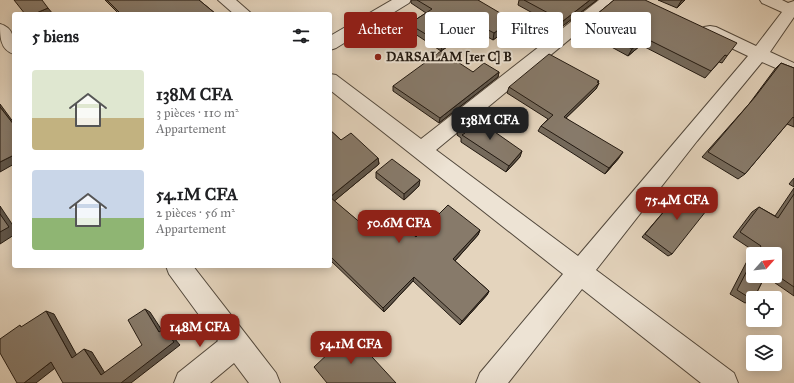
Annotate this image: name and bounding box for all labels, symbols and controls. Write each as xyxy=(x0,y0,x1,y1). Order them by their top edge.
chip: Acheter xyxy=(344,12,417,48)
chip: Louer xyxy=(425,12,489,48)
chip: Filtres xyxy=(497,12,563,48)
chip: Nouveau xyxy=(571,12,651,48)
icon: filters xyxy=(290,25,312,47)
text: 5 biens xyxy=(32,26,79,47)
place label: DARSALAM [1er C] B xyxy=(386,49,512,65)
marker: DARSALAM [1er C] B xyxy=(373,52,383,62)
text: 138M CFA xyxy=(156,84,233,105)
icon: home xyxy=(64,86,112,134)
text: 3 pièces · 110 m² xyxy=(156,105,239,121)
pin: 138M CFA xyxy=(449,107,531,141)
text: 138M CFA xyxy=(461,112,519,128)
text: Appartement xyxy=(156,121,226,137)
text: 54.1M CFA xyxy=(156,184,238,205)
icon: home xyxy=(64,186,112,234)
pin: 75.4M CFA xyxy=(631,187,723,221)
text: 75.4M CFA xyxy=(645,192,709,208)
text: 2 pièces · 56 m² xyxy=(156,205,235,221)
pin: 50.6M CFA xyxy=(353,210,445,244)
text: 50.6M CFA xyxy=(367,215,431,231)
text: Appartement xyxy=(156,221,226,237)
north arrow xyxy=(746,247,782,283)
map controls xyxy=(746,247,782,371)
button: locate xyxy=(746,291,782,327)
pin: 148M CFA xyxy=(159,314,241,348)
text: 148M CFA xyxy=(170,319,230,335)
pin: 54.1M CFA xyxy=(305,331,397,365)
button: layers xyxy=(746,335,782,371)
text: 54.1M CFA xyxy=(320,336,382,352)

